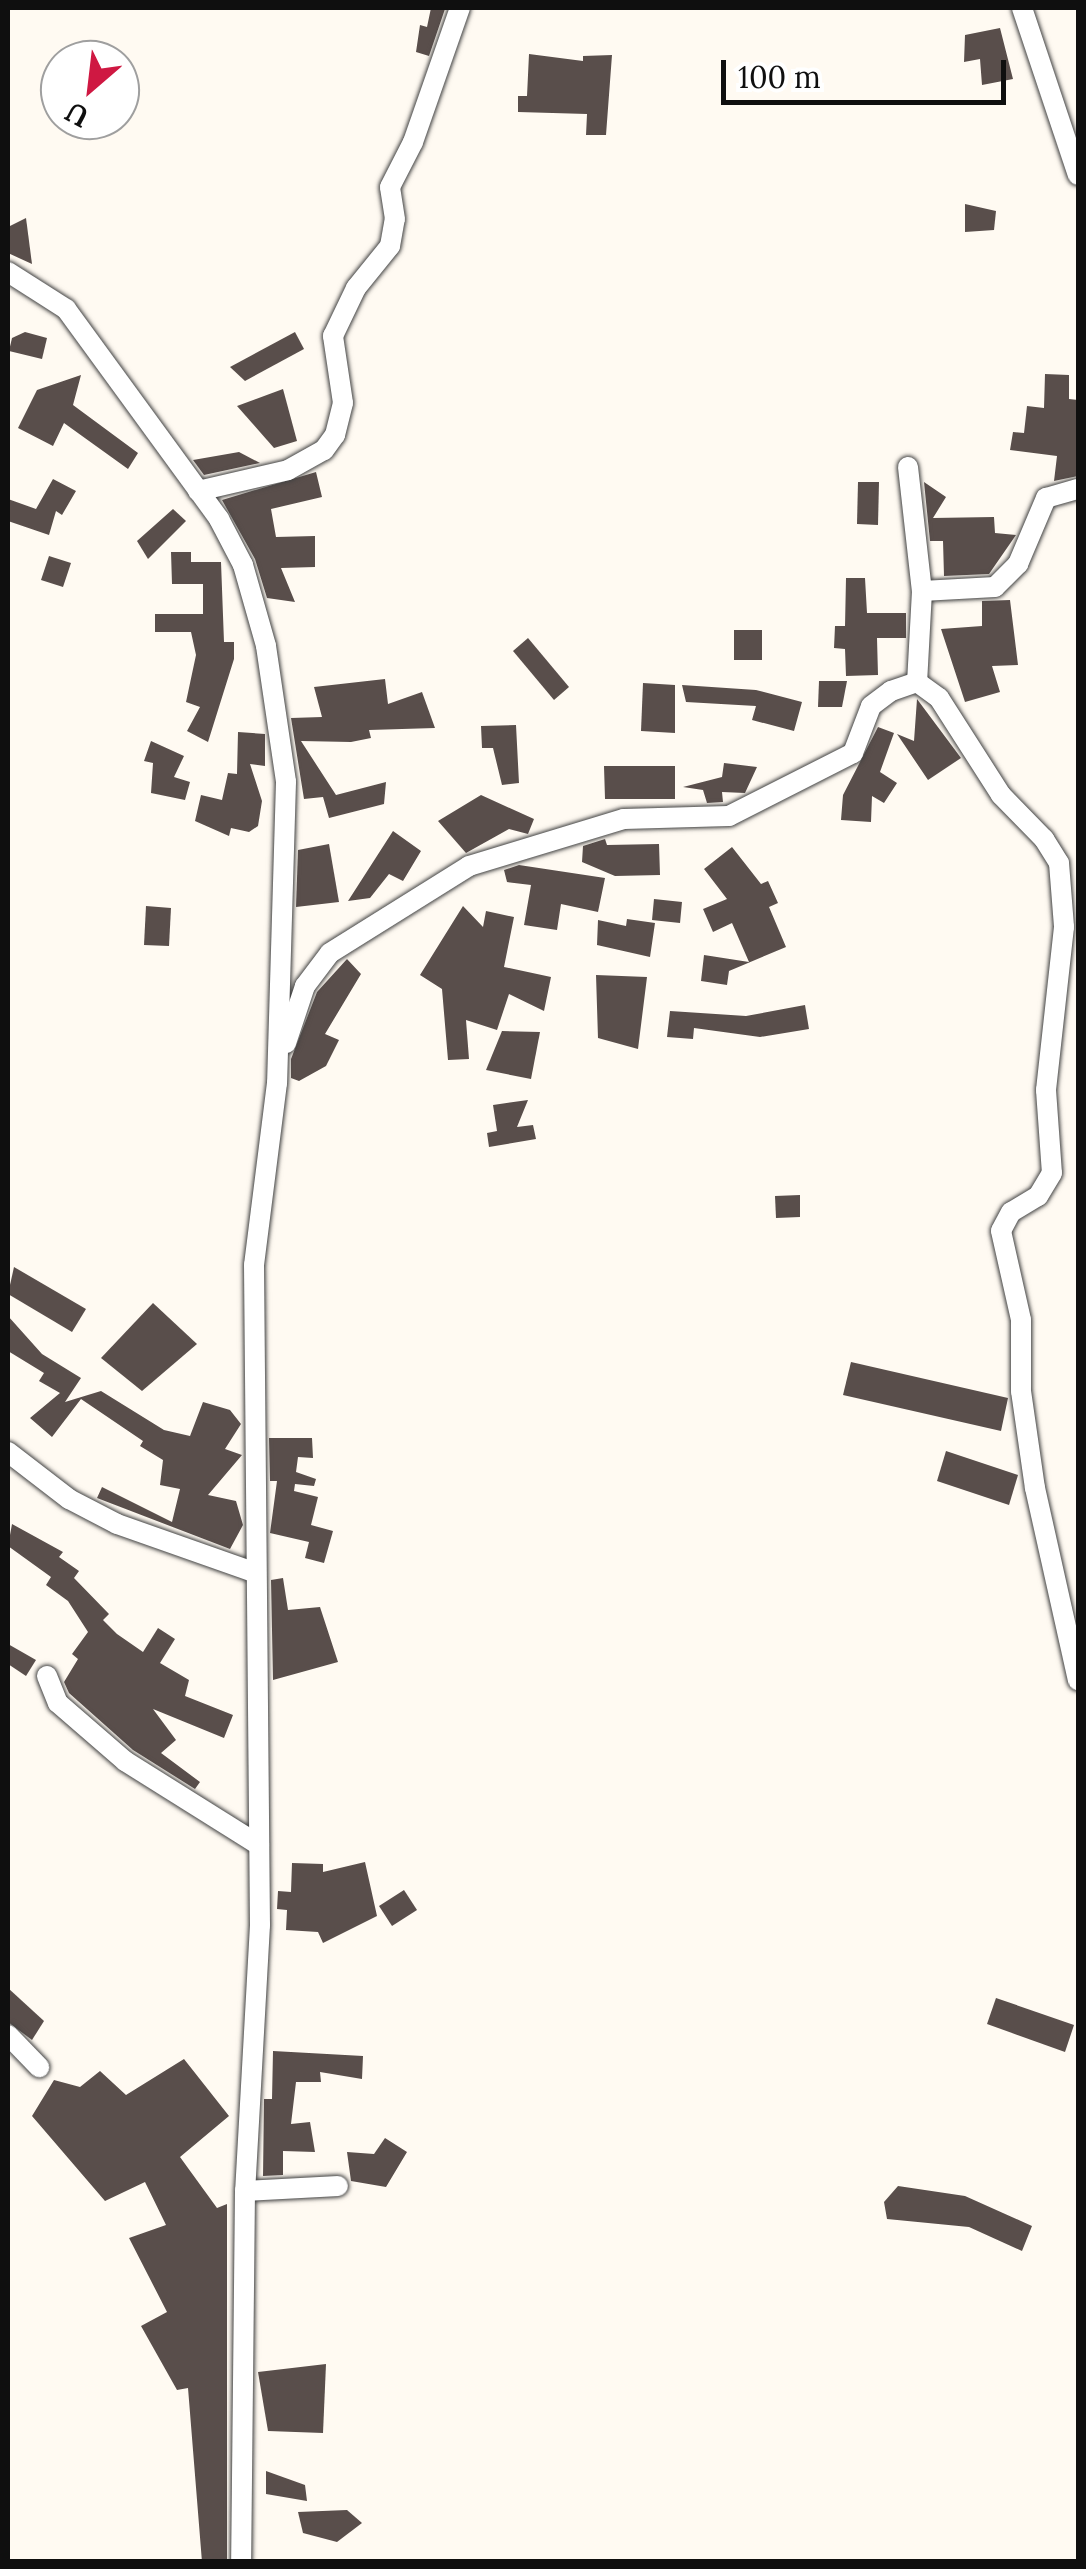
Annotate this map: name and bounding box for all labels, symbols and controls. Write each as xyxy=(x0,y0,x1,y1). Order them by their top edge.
north arrow xyxy=(40,40,140,140)
scale bar xyxy=(726,40,1011,102)
text: 100 m xyxy=(738,58,821,96)
text: U xyxy=(59,94,95,136)

